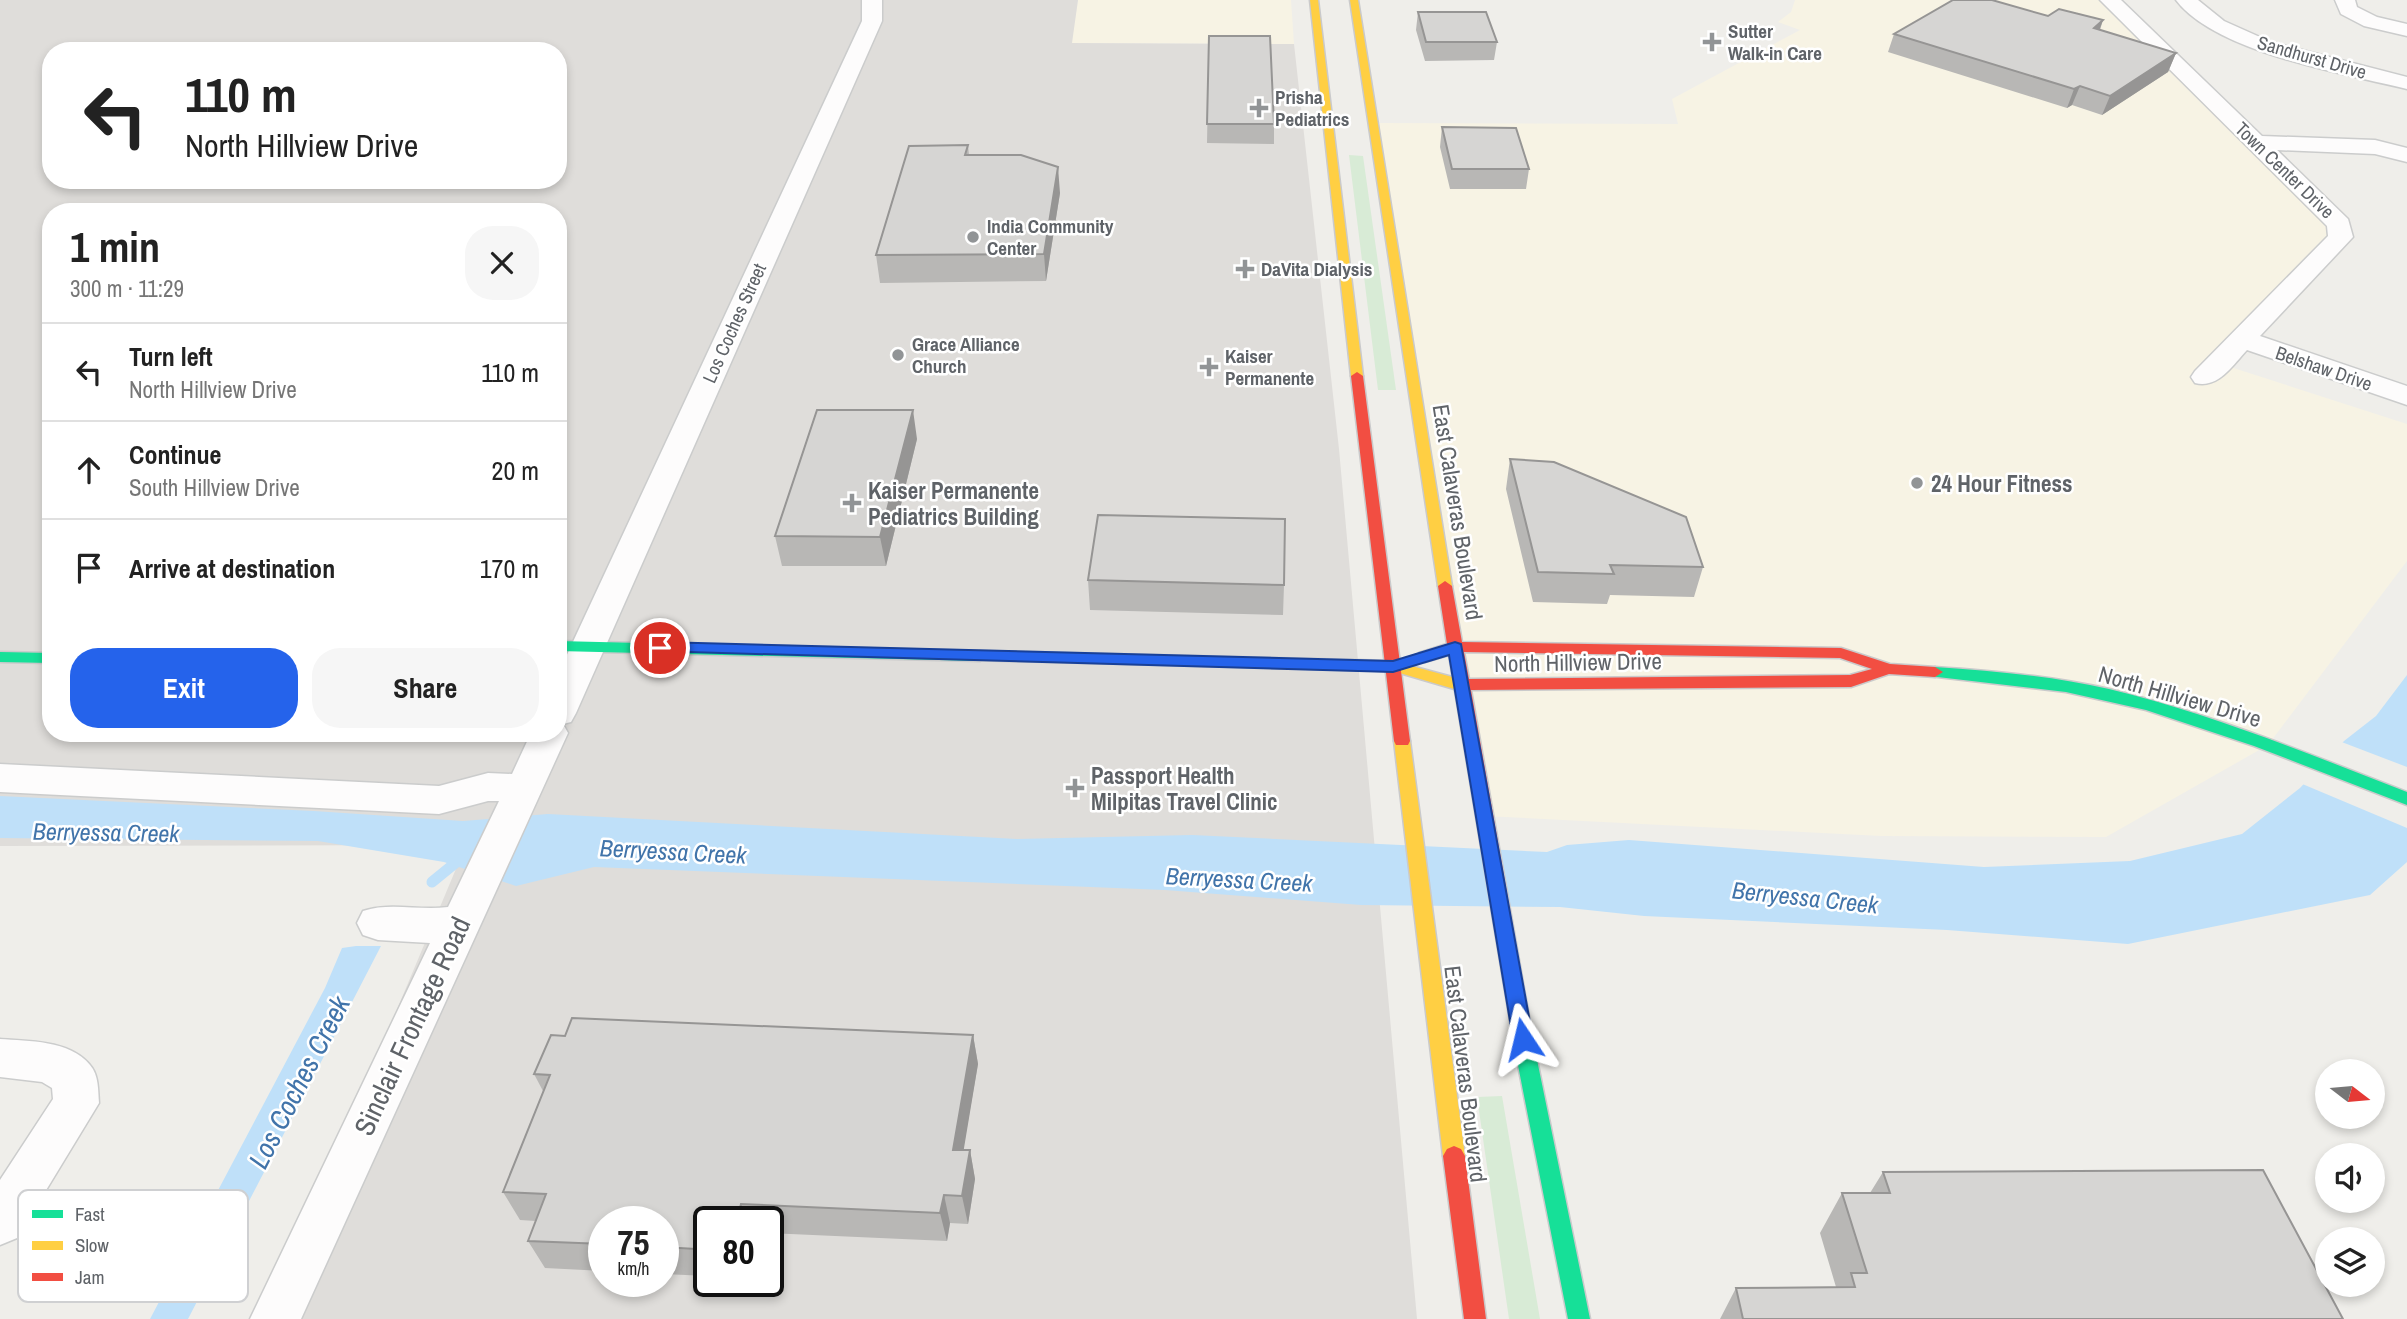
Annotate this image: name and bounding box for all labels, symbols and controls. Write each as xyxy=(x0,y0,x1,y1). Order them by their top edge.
place label: Sutter Walk-in Care xyxy=(1728,18,1822,66)
street label: Sandhurst Drive xyxy=(2254,29,2370,85)
marker: Sutter Walk-in Care xyxy=(1702,32,1722,52)
text: 110 m xyxy=(185,61,297,127)
icon: left xyxy=(70,70,161,161)
place label: Prisha Pediatrics xyxy=(1275,84,1349,132)
marker: Prisha Pediatrics xyxy=(1249,98,1269,118)
street label: Town Center Drive xyxy=(2230,116,2340,224)
text: North Hillview Drive xyxy=(185,124,418,167)
place label: India Community Center xyxy=(987,213,1114,261)
text: 1 min xyxy=(70,219,160,275)
button: close xyxy=(465,226,539,300)
marker: India Community Center xyxy=(965,229,981,245)
place label: DaVita Dialysis xyxy=(1261,256,1372,282)
street label: Los Coches Street xyxy=(696,259,772,387)
marker: DaVita Dialysis xyxy=(1235,259,1255,279)
text: 300 m · 11:29 xyxy=(70,273,184,304)
place label: Grace Alliance Church xyxy=(912,331,1020,379)
text: Turn left xyxy=(129,339,213,374)
street label: Belshaw Drive xyxy=(2272,339,2376,397)
place label: Kaiser Permanente xyxy=(1225,343,1315,391)
marker: Grace Alliance Church xyxy=(890,347,906,363)
icon: left xyxy=(70,353,108,391)
text: 110 m xyxy=(481,355,539,390)
marker: Kaiser Permanente xyxy=(1199,357,1219,377)
text: North Hillview Drive xyxy=(129,374,297,405)
street label: East Calaveras Boulevard xyxy=(1426,402,1490,622)
text: Continue xyxy=(129,437,221,472)
icon: ahead xyxy=(70,451,108,489)
text: 20 m xyxy=(492,453,539,488)
place label: 24 Hour Fitness xyxy=(1931,468,2073,499)
text: South Hillview Drive xyxy=(129,472,300,503)
place label: Kaiser Permanente Pediatrics Building xyxy=(868,475,1039,532)
marker: 24 Hour Fitness xyxy=(1909,475,1925,491)
marker: Kaiser Permanente Pediatrics Building xyxy=(842,493,862,513)
icon: arrive xyxy=(70,549,108,587)
text: Arrive at destination xyxy=(129,551,335,586)
text: 170 m xyxy=(480,551,539,586)
pin xyxy=(630,618,690,678)
icon: arrive xyxy=(641,629,679,667)
street label: North Hillview Drive xyxy=(1494,645,1662,679)
button: Exit xyxy=(70,648,298,728)
button: Share xyxy=(312,648,539,728)
street label: North Hillview Drive xyxy=(2095,658,2265,734)
place label: Passport Health Milpitas Travel Clinic xyxy=(1091,760,1278,817)
marker: Passport Health Milpitas Travel Clinic xyxy=(1065,778,1085,798)
water label: Berryessa Creek xyxy=(32,815,181,849)
water label: Berryessa Creek xyxy=(599,831,748,871)
water label: Berryessa Creek xyxy=(1165,859,1314,899)
water label: Berryessa Creek xyxy=(1730,873,1881,921)
street label: Sinclair Frontage Road xyxy=(345,910,479,1142)
street label: East Calaveras Boulevard xyxy=(1437,964,1495,1184)
water label: Los Coches Creek xyxy=(239,988,359,1175)
position arrow xyxy=(1486,1002,1560,1076)
north arrow xyxy=(2315,1059,2385,1129)
map controls xyxy=(2315,1059,2385,1297)
button: sound xyxy=(2315,1143,2385,1213)
legend xyxy=(18,1190,248,1302)
text: Fast xyxy=(75,1201,105,1227)
speed limit sign: 80 xyxy=(693,1206,784,1297)
text: 75 xyxy=(618,1219,649,1266)
button: layers xyxy=(2315,1227,2385,1297)
text: Slow xyxy=(75,1232,110,1258)
text: km/h xyxy=(618,1256,650,1281)
text: Jam xyxy=(75,1264,104,1290)

